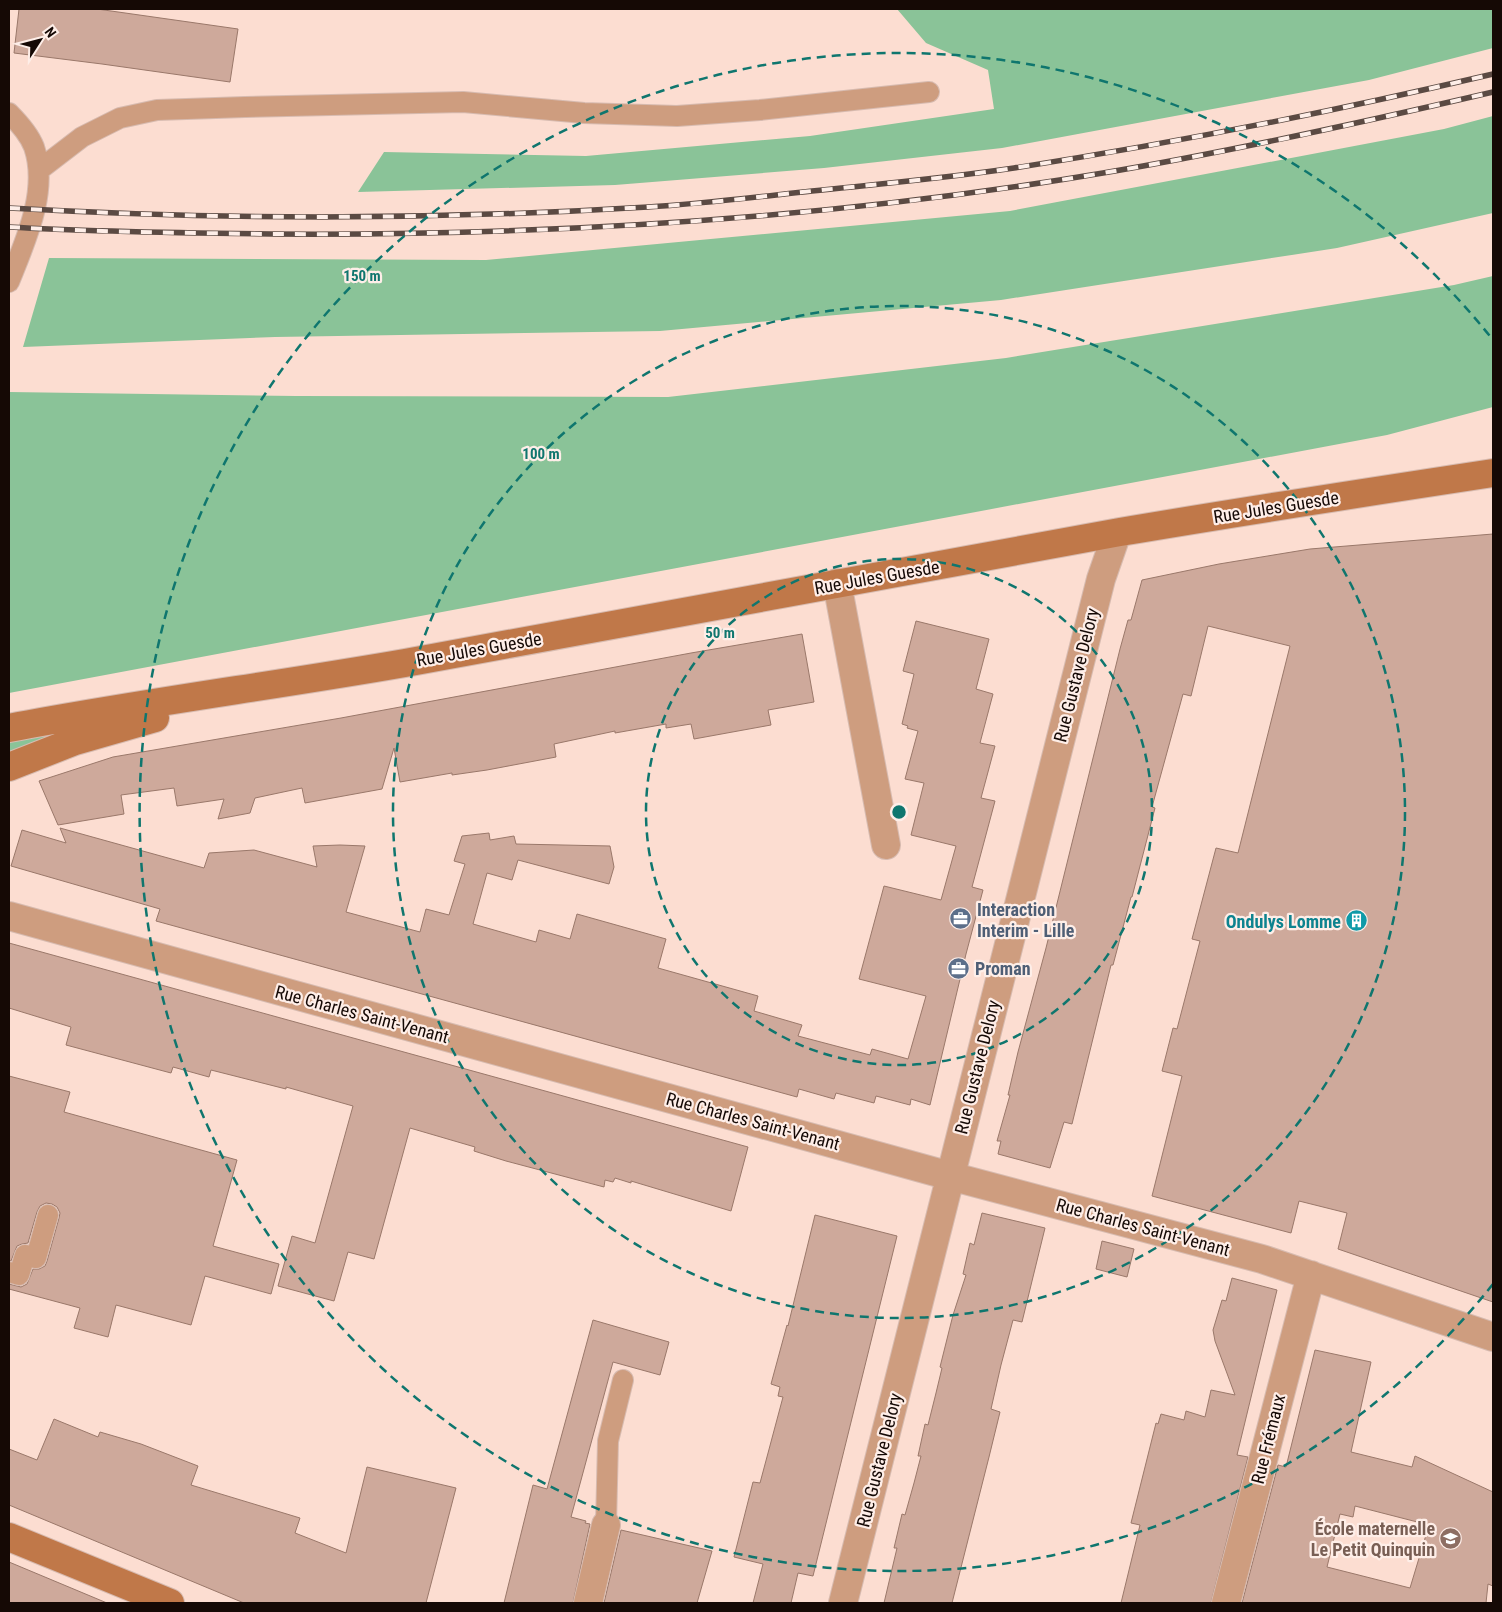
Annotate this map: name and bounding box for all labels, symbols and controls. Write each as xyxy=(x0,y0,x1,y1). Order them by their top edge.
north arrow xyxy=(15,15,65,65)
text: N xyxy=(42,24,60,41)
text: 150 m xyxy=(343,267,381,285)
text: 100 m xyxy=(522,445,560,463)
street label: Rue Jules Guesde xyxy=(1212,487,1340,527)
street label: Rue Jules Guesde xyxy=(813,556,941,598)
street label: Rue Gustave Delory xyxy=(1049,605,1103,744)
text: 50 m xyxy=(705,624,735,642)
street label: Rue Jules Guesde xyxy=(415,628,543,670)
centre of rings xyxy=(890,803,908,821)
place label: Interaction Interim - Lille xyxy=(977,899,1075,941)
office icon: Interaction Interim - Lille xyxy=(949,907,973,931)
building icon: Ondulys Lomme xyxy=(1345,909,1369,933)
place label: Ondulys Lomme xyxy=(1226,911,1341,932)
office icon: Proman xyxy=(947,956,971,980)
place label: Proman xyxy=(975,958,1031,979)
street label: Rue Charles Saint-Venant xyxy=(273,981,451,1047)
street label: Rue Gustave Delory xyxy=(950,997,1004,1136)
street label: Rue Charles Saint-Venant xyxy=(664,1088,842,1154)
street label: Rue Charles Saint-Venant xyxy=(1054,1194,1232,1260)
street label: Rue Gustave Delory xyxy=(852,1390,906,1529)
street label: Rue Frémaux xyxy=(1247,1392,1289,1486)
place label: École maternelle Le Petit Quinquin xyxy=(1311,1518,1435,1560)
school or university icon: École maternelle Le Petit Quinquin xyxy=(1439,1526,1463,1550)

